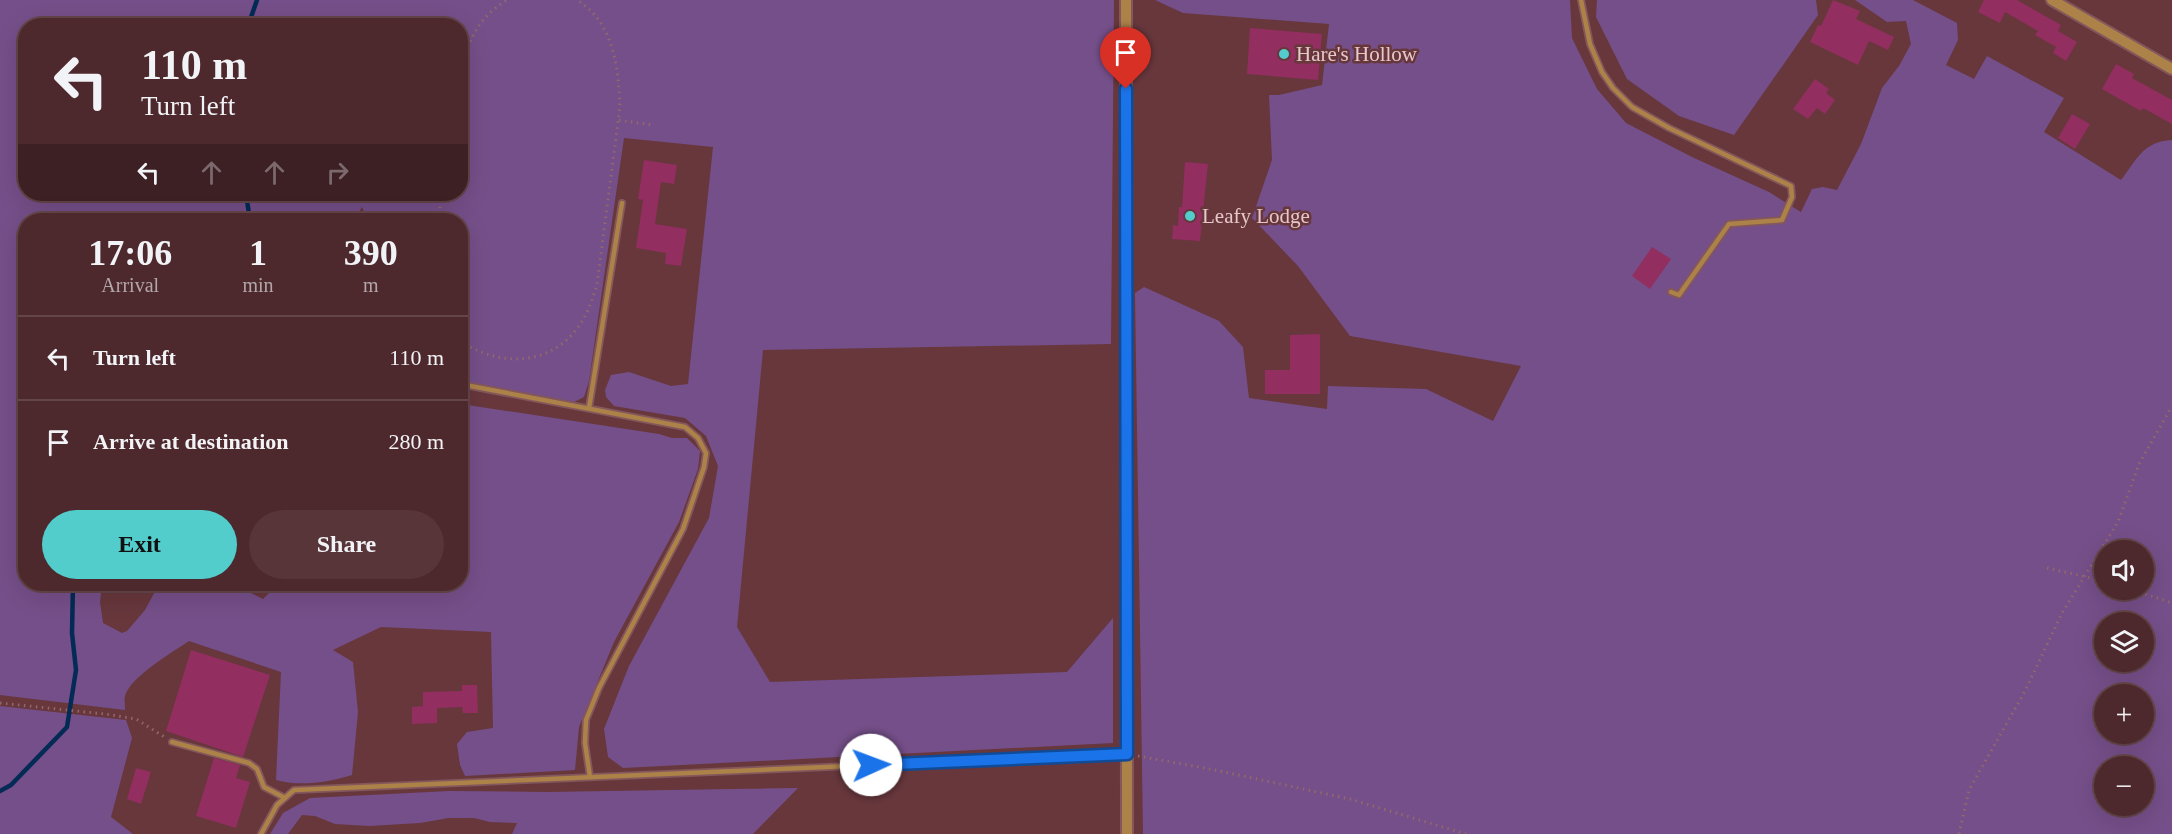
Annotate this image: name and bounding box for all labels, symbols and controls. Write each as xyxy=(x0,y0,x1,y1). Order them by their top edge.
pin xyxy=(1100,27,1151,89)
icon: arrive xyxy=(1109,36,1142,69)
icon: left xyxy=(42,42,120,120)
text: 110 m xyxy=(141,42,247,88)
place label: Hare's Hollow xyxy=(1296,42,1418,66)
marker: Hare's Hollow xyxy=(1277,47,1291,61)
text: Turn left xyxy=(141,91,235,121)
icon: left xyxy=(132,156,165,189)
icon: ahead xyxy=(195,156,228,189)
icon: ahead xyxy=(258,156,291,189)
icon: right xyxy=(321,156,354,189)
place label: Leafy Lodge xyxy=(1202,204,1310,228)
marker: Leafy Lodge xyxy=(1183,209,1197,223)
text: 17:06 xyxy=(88,233,172,273)
text: 1 xyxy=(249,233,267,273)
text: 390 xyxy=(344,233,398,273)
text: Arrival xyxy=(101,274,159,296)
text: min xyxy=(242,274,274,296)
text: m xyxy=(363,274,379,296)
icon: left xyxy=(42,342,75,375)
text: Turn left xyxy=(93,345,176,370)
text: 110 m xyxy=(389,345,444,370)
icon: arrive xyxy=(42,426,75,459)
text: Arrive at destination xyxy=(93,429,289,454)
text: 280 m xyxy=(388,429,444,454)
button: Exit xyxy=(42,510,237,579)
button: Share xyxy=(249,510,444,579)
map controls xyxy=(2094,540,2154,816)
button: sound xyxy=(2094,540,2154,600)
button: layers xyxy=(2094,612,2154,672)
button: + xyxy=(2094,684,2154,744)
position arrow xyxy=(839,733,903,797)
button: − xyxy=(2094,756,2154,816)

